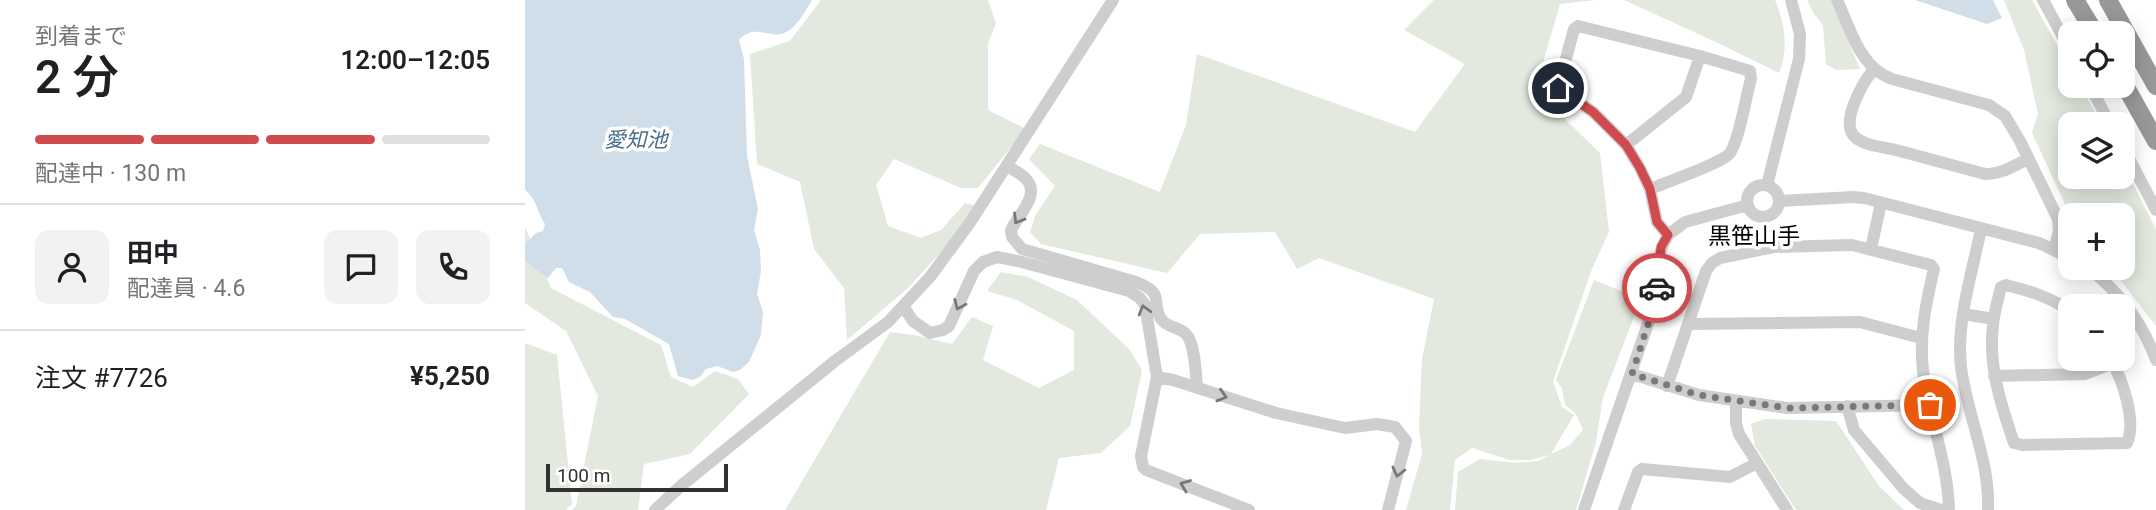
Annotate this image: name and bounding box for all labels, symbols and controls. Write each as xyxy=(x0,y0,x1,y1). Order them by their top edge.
map controls xyxy=(2058,21,2135,371)
button: locate xyxy=(2058,21,2135,98)
text: 到着まで xyxy=(35,23,127,50)
text: 12:00–12:05 xyxy=(340,45,490,75)
text: 2 分 xyxy=(35,50,119,104)
pin xyxy=(1528,58,1588,118)
icon: home xyxy=(1539,69,1577,107)
button: layers xyxy=(2058,112,2135,189)
water label: 愛知池 xyxy=(605,128,669,152)
text: 配達中 · 130 m xyxy=(35,160,186,187)
button: + xyxy=(2058,203,2135,280)
one-way arrow xyxy=(1013,211,1026,224)
district label: 黒笹山手 xyxy=(1708,223,1800,250)
button: person xyxy=(35,230,109,304)
button: chat xyxy=(324,230,398,304)
button: phone xyxy=(416,230,490,304)
text: 田中 xyxy=(127,238,179,268)
courier xyxy=(1622,253,1692,323)
icon: car xyxy=(1638,269,1676,307)
text: 配達員 · 4.6 xyxy=(127,275,245,302)
button: − xyxy=(2058,294,2135,371)
one-way arrow xyxy=(953,298,967,310)
one-way arrow xyxy=(1138,305,1152,317)
text: ¥5,250 xyxy=(410,361,490,391)
text: 注文 #7726 xyxy=(35,363,168,393)
pin xyxy=(1900,375,1960,435)
icon: bag xyxy=(1911,386,1949,424)
one-way arrow xyxy=(1216,387,1228,402)
scale bar xyxy=(546,461,728,493)
text: 100 m xyxy=(557,464,610,487)
one-way arrow xyxy=(1392,466,1406,478)
one-way arrow xyxy=(1180,480,1192,494)

